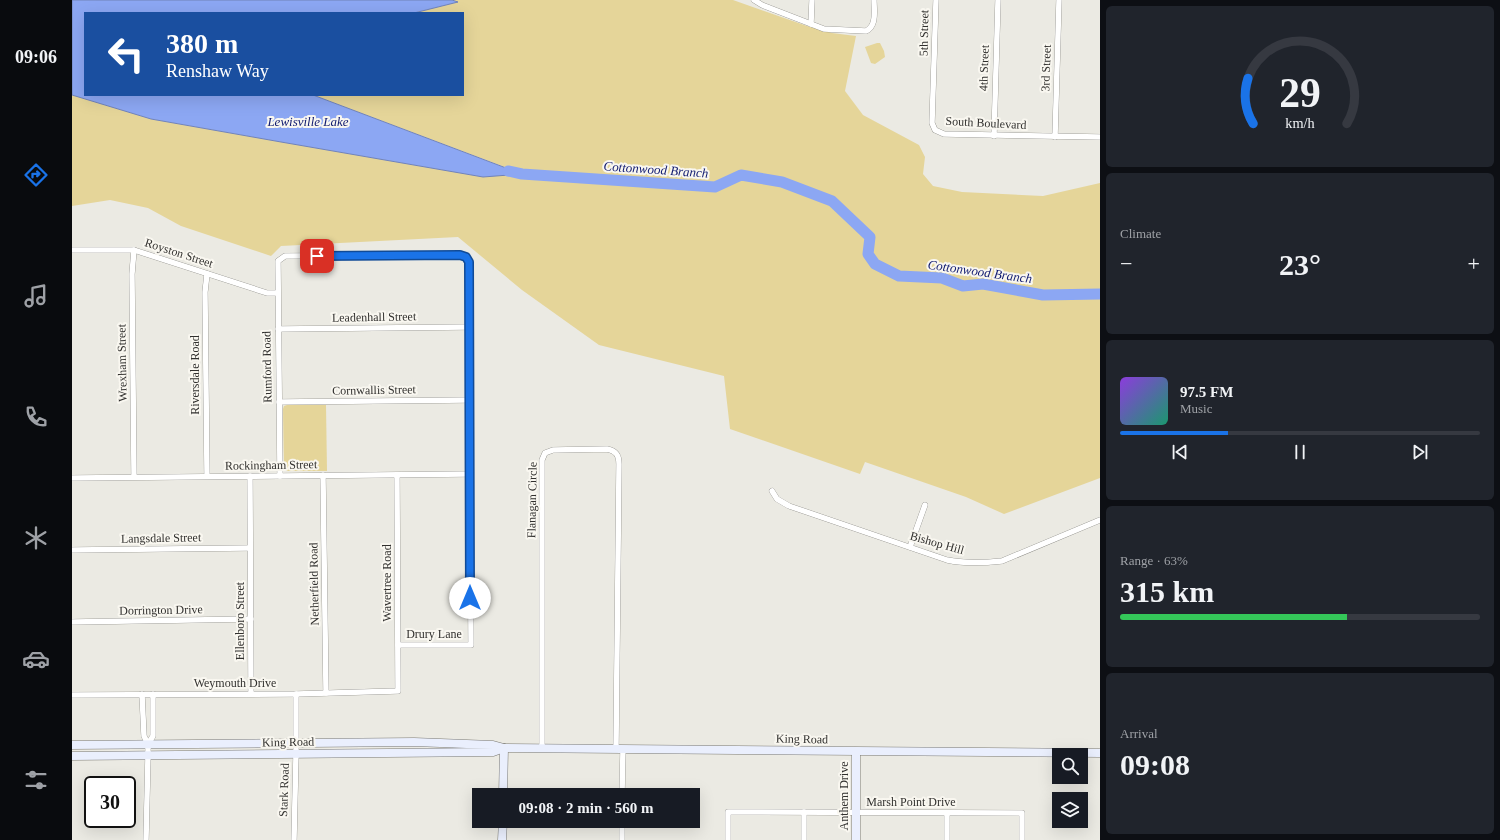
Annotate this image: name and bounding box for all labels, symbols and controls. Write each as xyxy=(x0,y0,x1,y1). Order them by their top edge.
street label: 5th Street xyxy=(917,9,931,56)
icon: left xyxy=(100,28,152,80)
text: 380 m xyxy=(166,28,238,59)
street label: 4th Street xyxy=(976,44,992,91)
street label: 3rd Street xyxy=(1038,44,1054,92)
text: 09:06 xyxy=(15,47,57,67)
text: Renshaw Way xyxy=(166,61,269,81)
text: 29 xyxy=(1279,70,1321,116)
water label: Lewisville Lake xyxy=(266,114,349,129)
street label: South Boulevard xyxy=(945,114,1027,132)
text: km/h xyxy=(1285,115,1315,131)
water label: Cottonwood Branch xyxy=(603,158,709,181)
icon: directions xyxy=(22,161,50,189)
text: Climate xyxy=(1120,226,1161,241)
street label: Royston Street xyxy=(143,235,216,271)
pin xyxy=(300,239,334,273)
icon: arrive xyxy=(306,245,328,267)
text: 23° xyxy=(1279,248,1321,281)
text: − xyxy=(1120,251,1132,276)
text: + xyxy=(1468,251,1480,276)
water label: Cottonwood Branch xyxy=(927,257,1033,286)
icon: music xyxy=(22,282,50,310)
street label: Leadenhall Street xyxy=(332,309,417,325)
street label: Wrexham Street xyxy=(114,323,130,402)
street label: Rumford Road xyxy=(259,331,275,403)
street label: Riversdale Road xyxy=(188,335,202,415)
street label: Cornwallis Street xyxy=(332,382,417,398)
text: 97.5 FM xyxy=(1180,384,1233,400)
text: Music xyxy=(1180,401,1213,416)
icon: phone xyxy=(22,403,50,431)
icon: previous xyxy=(1169,441,1191,463)
icon: pause xyxy=(1289,441,1311,463)
icon: next xyxy=(1409,441,1431,463)
street label: Rockingham Street xyxy=(225,457,318,473)
street label: Flanagan Circle xyxy=(524,462,540,538)
icon: climate xyxy=(22,524,50,552)
street label: Bishop Hill xyxy=(908,529,966,558)
street label: Langsdale Street xyxy=(121,530,202,546)
street label: Netherfield Road xyxy=(306,542,322,626)
street label: Wavertree Road xyxy=(380,544,394,622)
text: Range · 63% xyxy=(1120,553,1188,568)
text: 315 km xyxy=(1120,575,1214,608)
position arrow xyxy=(449,577,491,619)
street label: Ellenboro Street xyxy=(233,581,247,660)
street label: Dorrington Drive xyxy=(119,602,203,618)
street label: Drury Lane xyxy=(406,627,462,641)
icon: car xyxy=(22,645,50,673)
street label: Weymouth Drive xyxy=(194,676,276,690)
text: Arrival xyxy=(1120,726,1158,741)
street label: King Road xyxy=(776,732,828,746)
street label: King Road xyxy=(262,735,314,749)
map controls xyxy=(1052,748,1088,828)
button: search xyxy=(1052,748,1088,784)
text: 09:08 xyxy=(1120,748,1190,781)
street label: Anthem Drive xyxy=(837,762,851,830)
street label: Stark Road xyxy=(276,763,292,817)
icon: filters xyxy=(22,766,50,794)
speed limit sign: 30 xyxy=(84,776,136,828)
button: layers xyxy=(1052,792,1088,828)
street label: Marsh Point Drive xyxy=(866,795,956,809)
text: 09:08 · 2 min · 560 m xyxy=(519,800,654,816)

